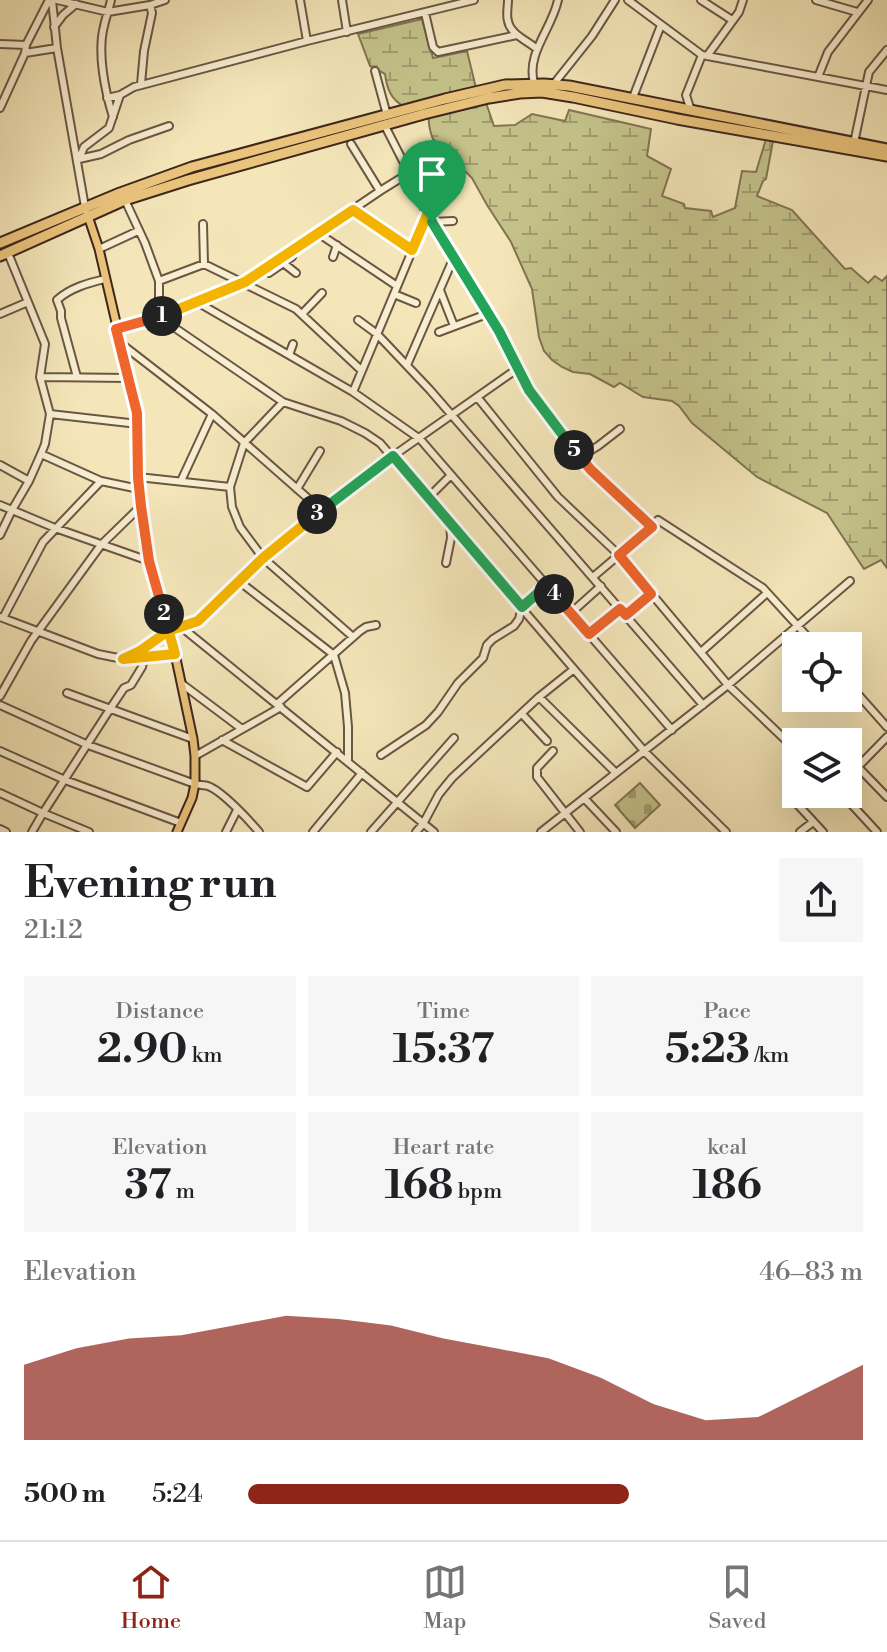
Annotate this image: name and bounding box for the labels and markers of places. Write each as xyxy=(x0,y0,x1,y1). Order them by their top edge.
pin xyxy=(398,140,466,222)
pin: 1 xyxy=(142,296,182,336)
pin: 5 xyxy=(554,430,594,470)
pin: 3 xyxy=(297,494,337,534)
pin: 4 xyxy=(534,574,574,614)
pin: 2 xyxy=(144,594,184,634)

